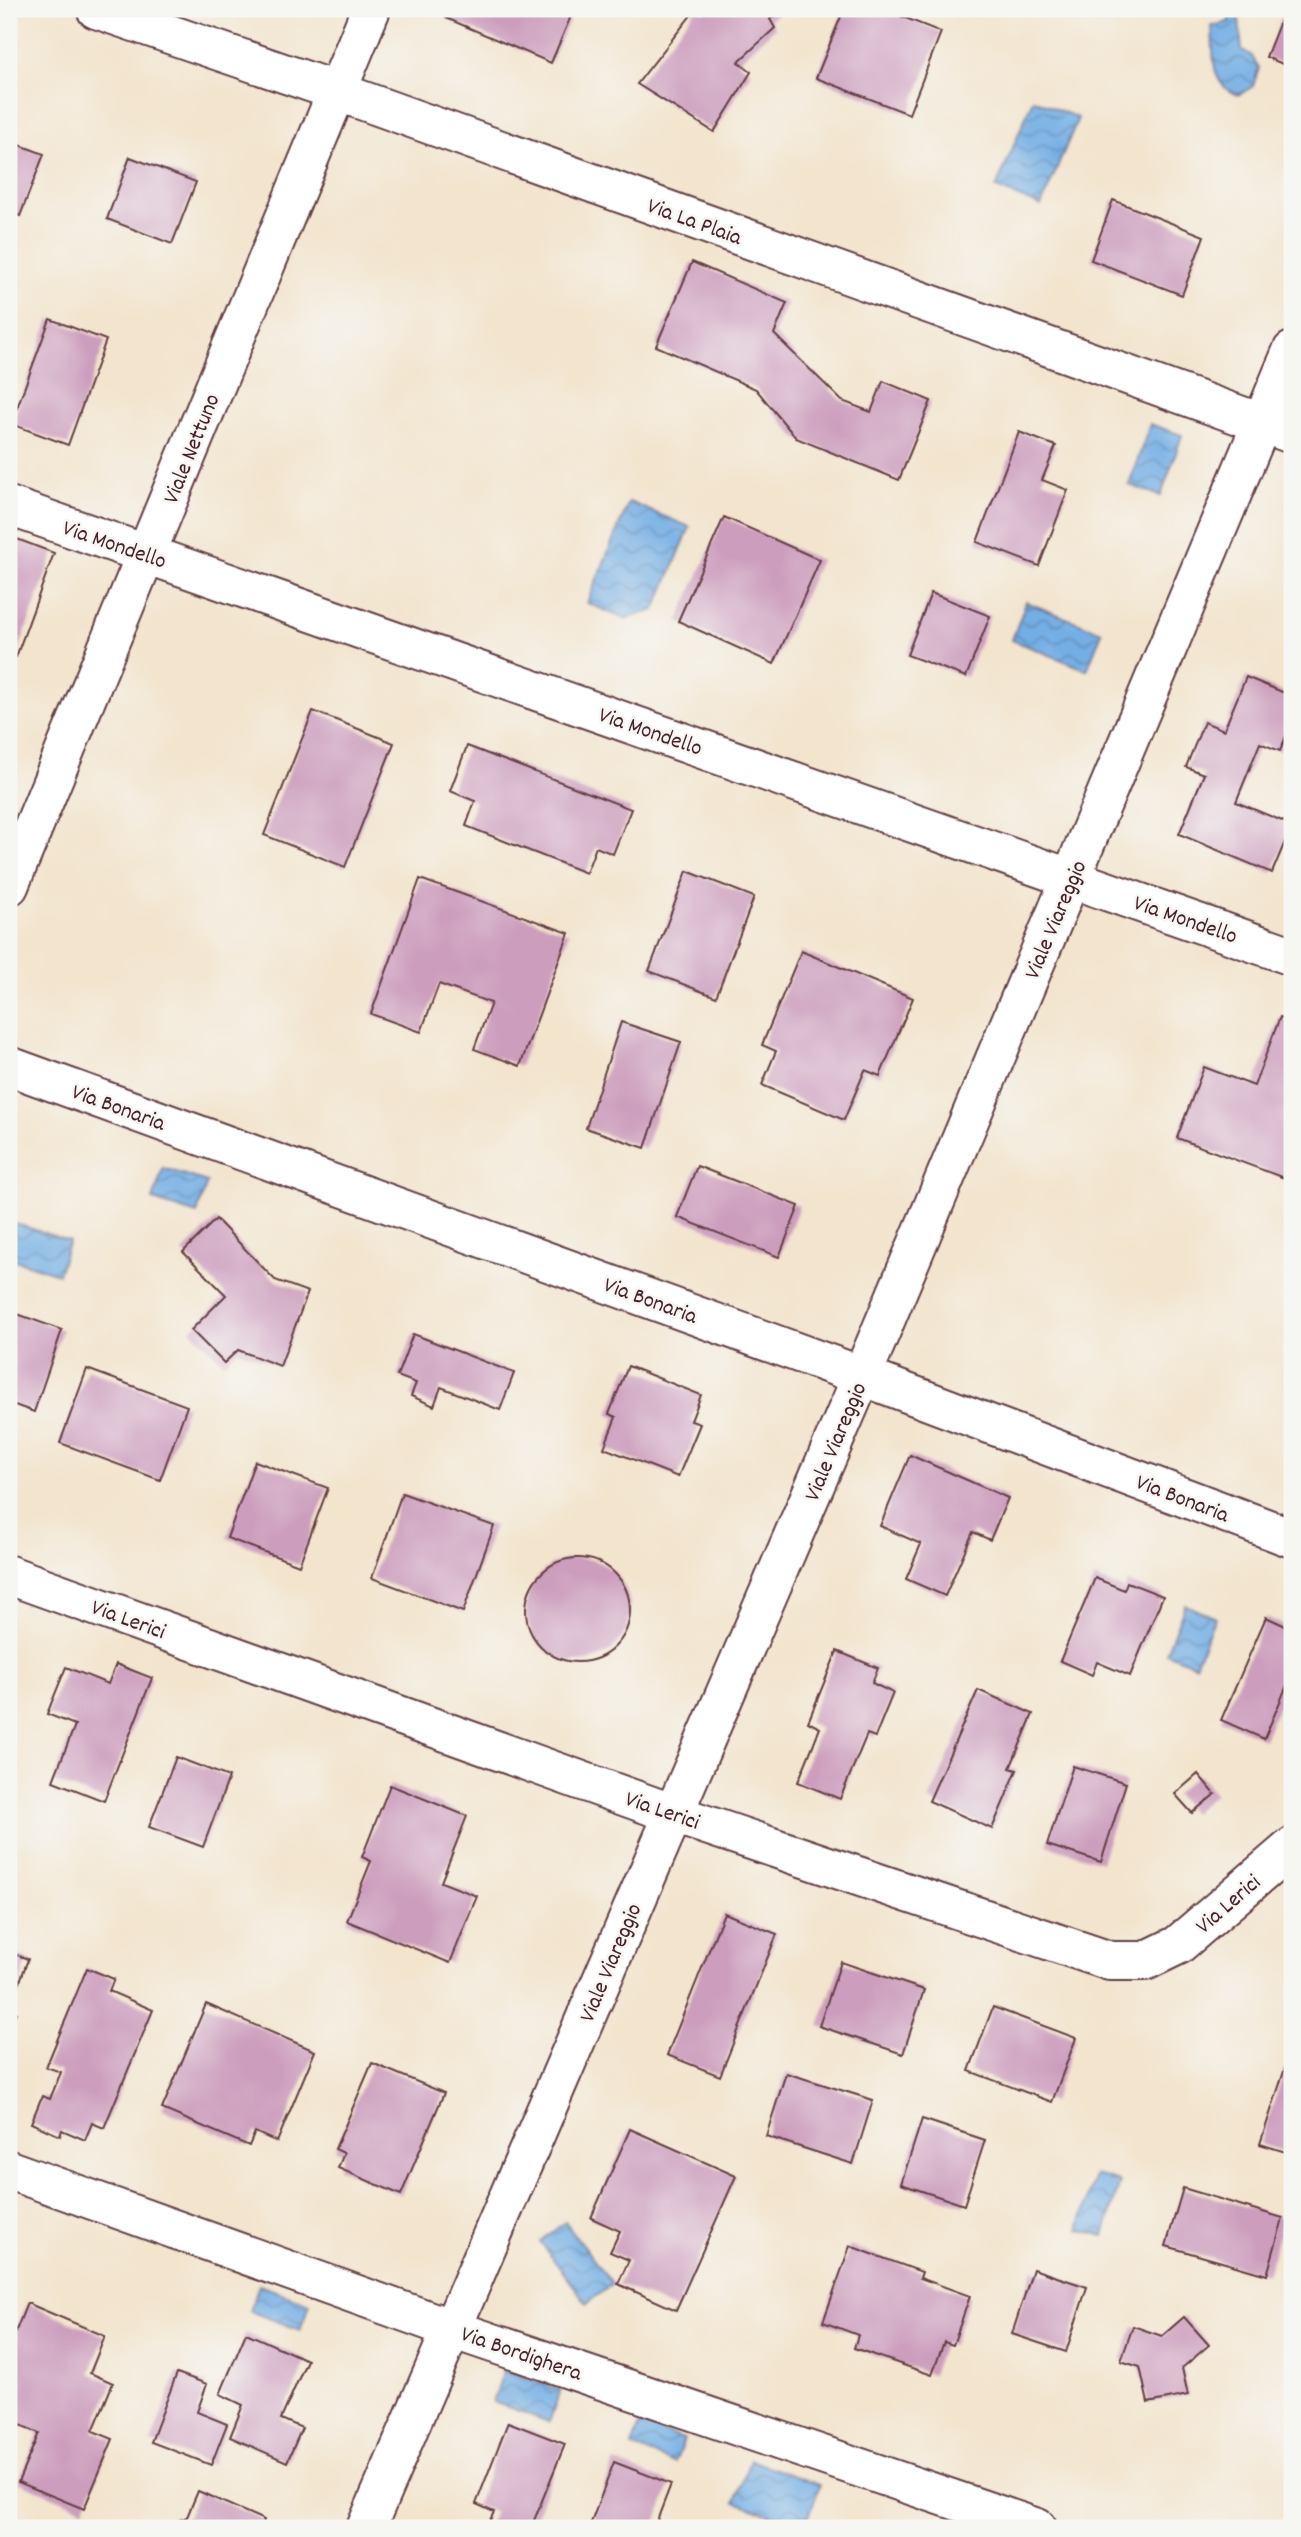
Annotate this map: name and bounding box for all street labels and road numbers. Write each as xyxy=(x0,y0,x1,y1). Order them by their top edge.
street label: Via La Plaia xyxy=(642,191,747,256)
street label: Viale Nettuno xyxy=(156,389,230,509)
street label: Via Mondello xyxy=(58,513,170,579)
street label: Via Mondello xyxy=(594,700,706,766)
street label: Viale Viareggio xyxy=(1017,856,1097,985)
street label: Via Mondello xyxy=(1129,888,1241,954)
street label: Via Bonaria xyxy=(66,1077,170,1142)
street label: Via Bonaria xyxy=(598,1270,702,1335)
street label: Viale Viareggio xyxy=(797,1378,877,1507)
street label: Via Bonaria xyxy=(1130,1467,1234,1534)
street label: Via Lerici xyxy=(86,1593,170,1650)
street label: Via Lerici xyxy=(620,1784,704,1840)
street label: Via Lerici xyxy=(1189,1868,1269,1943)
street label: Viale Viareggio xyxy=(572,1899,652,2028)
street label: Via Bordighera xyxy=(456,2319,587,2392)

